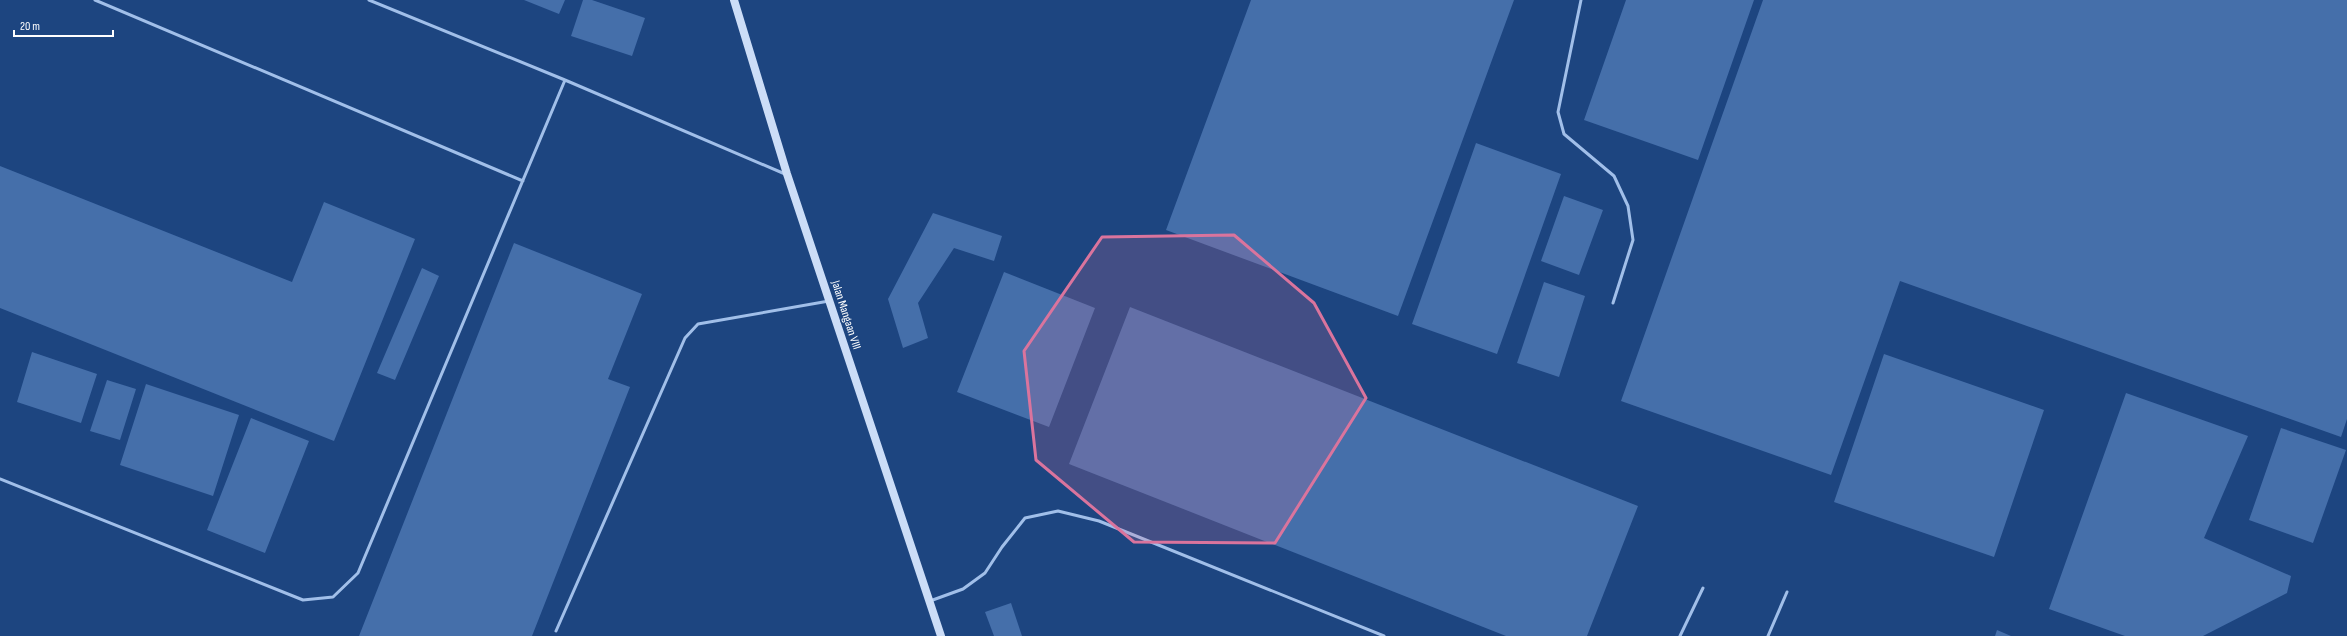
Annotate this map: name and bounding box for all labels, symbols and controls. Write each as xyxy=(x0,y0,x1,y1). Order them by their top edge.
scale bar xyxy=(14,12,113,38)
text: 20 m xyxy=(20,19,40,34)
street label: Jalan Mangaan VIII xyxy=(828,278,864,351)

